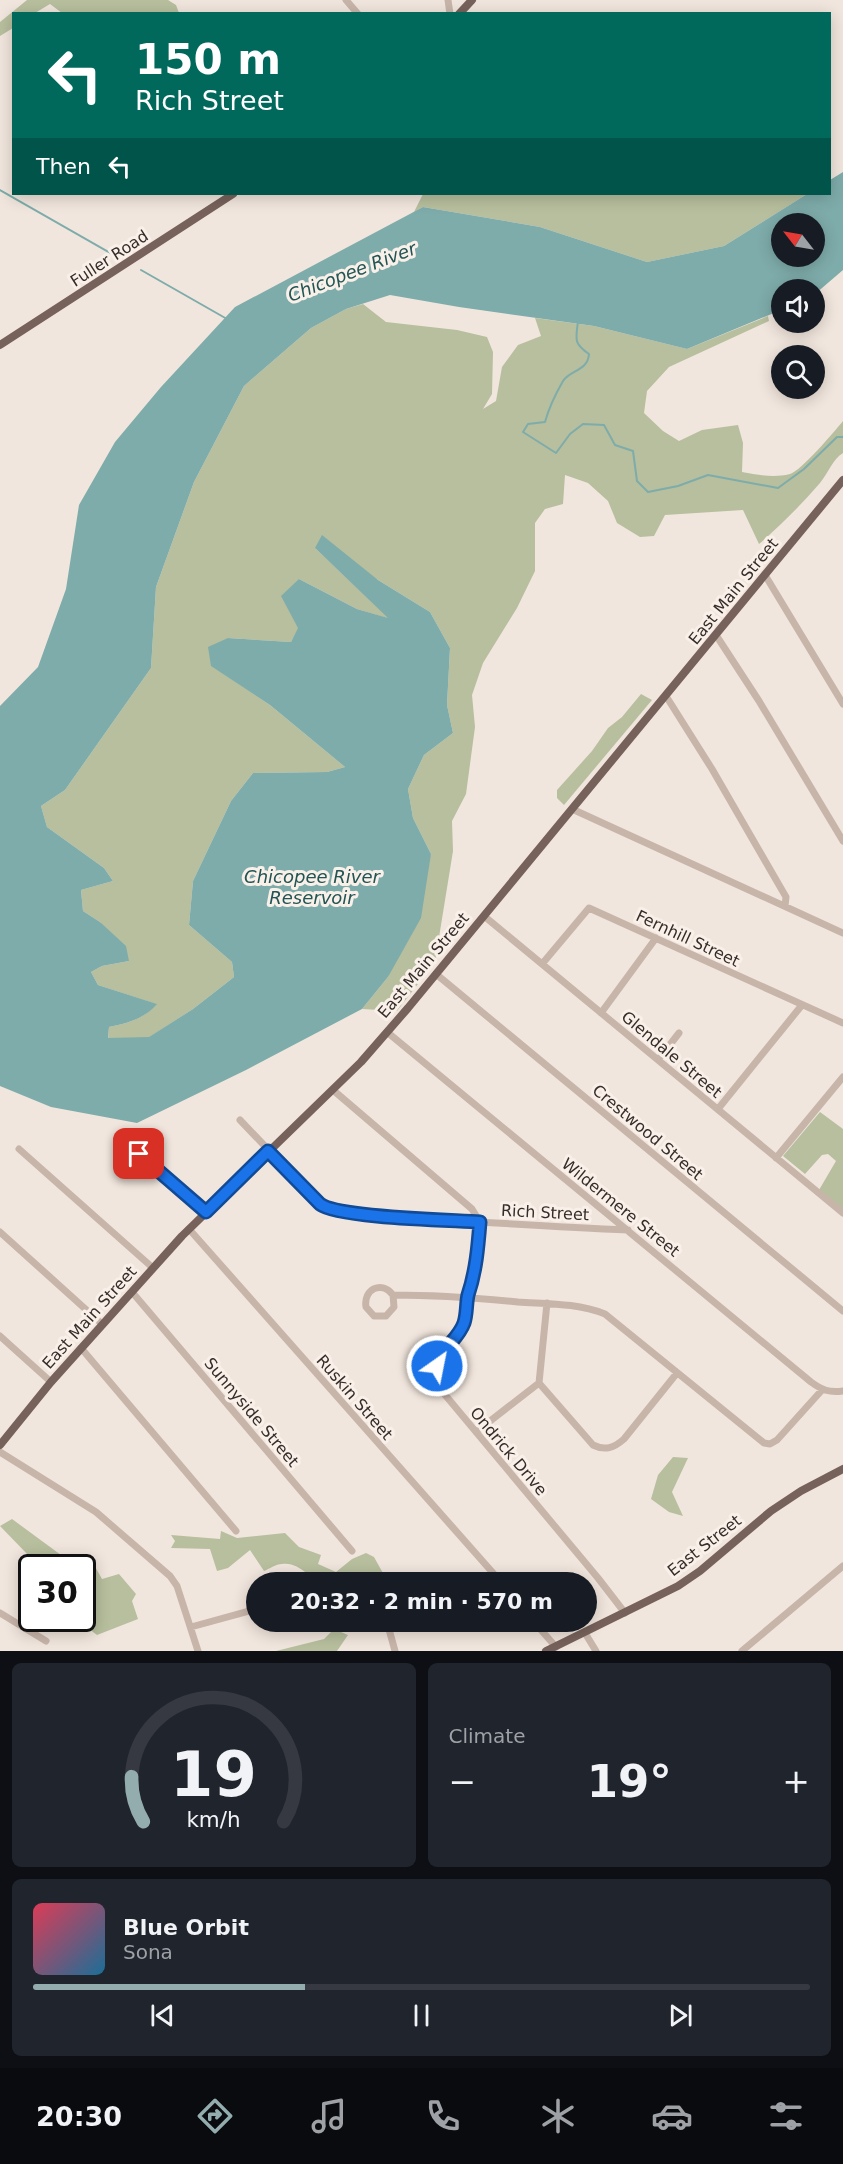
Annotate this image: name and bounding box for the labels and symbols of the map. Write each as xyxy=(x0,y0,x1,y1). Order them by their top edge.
north arrow xyxy=(771,213,825,267)
street label: Fuller Road xyxy=(67,226,152,291)
water label: Chicopee River xyxy=(285,237,420,306)
street label: East Main Street xyxy=(685,534,782,648)
water label: Chicopee River Reservoir xyxy=(244,866,382,908)
street label: Fernhill Street xyxy=(633,906,742,971)
street label: East Main Street xyxy=(374,909,473,1022)
street label: Glendale Street xyxy=(618,1007,726,1102)
street label: Crestwood Street xyxy=(589,1081,707,1184)
pin xyxy=(113,1128,164,1179)
street label: Wildermere Street xyxy=(558,1154,683,1261)
street label: Rich Street xyxy=(500,1201,590,1224)
street label: East Main Street xyxy=(38,1262,140,1373)
position arrow xyxy=(405,1334,469,1398)
street label: Ruskin Street xyxy=(313,1351,397,1444)
street label: Sunnyside Street xyxy=(200,1354,303,1471)
street label: Ondrick Drive xyxy=(466,1403,551,1499)
street label: East Street xyxy=(664,1511,745,1580)
speed limit sign: 30 xyxy=(18,1554,96,1632)

